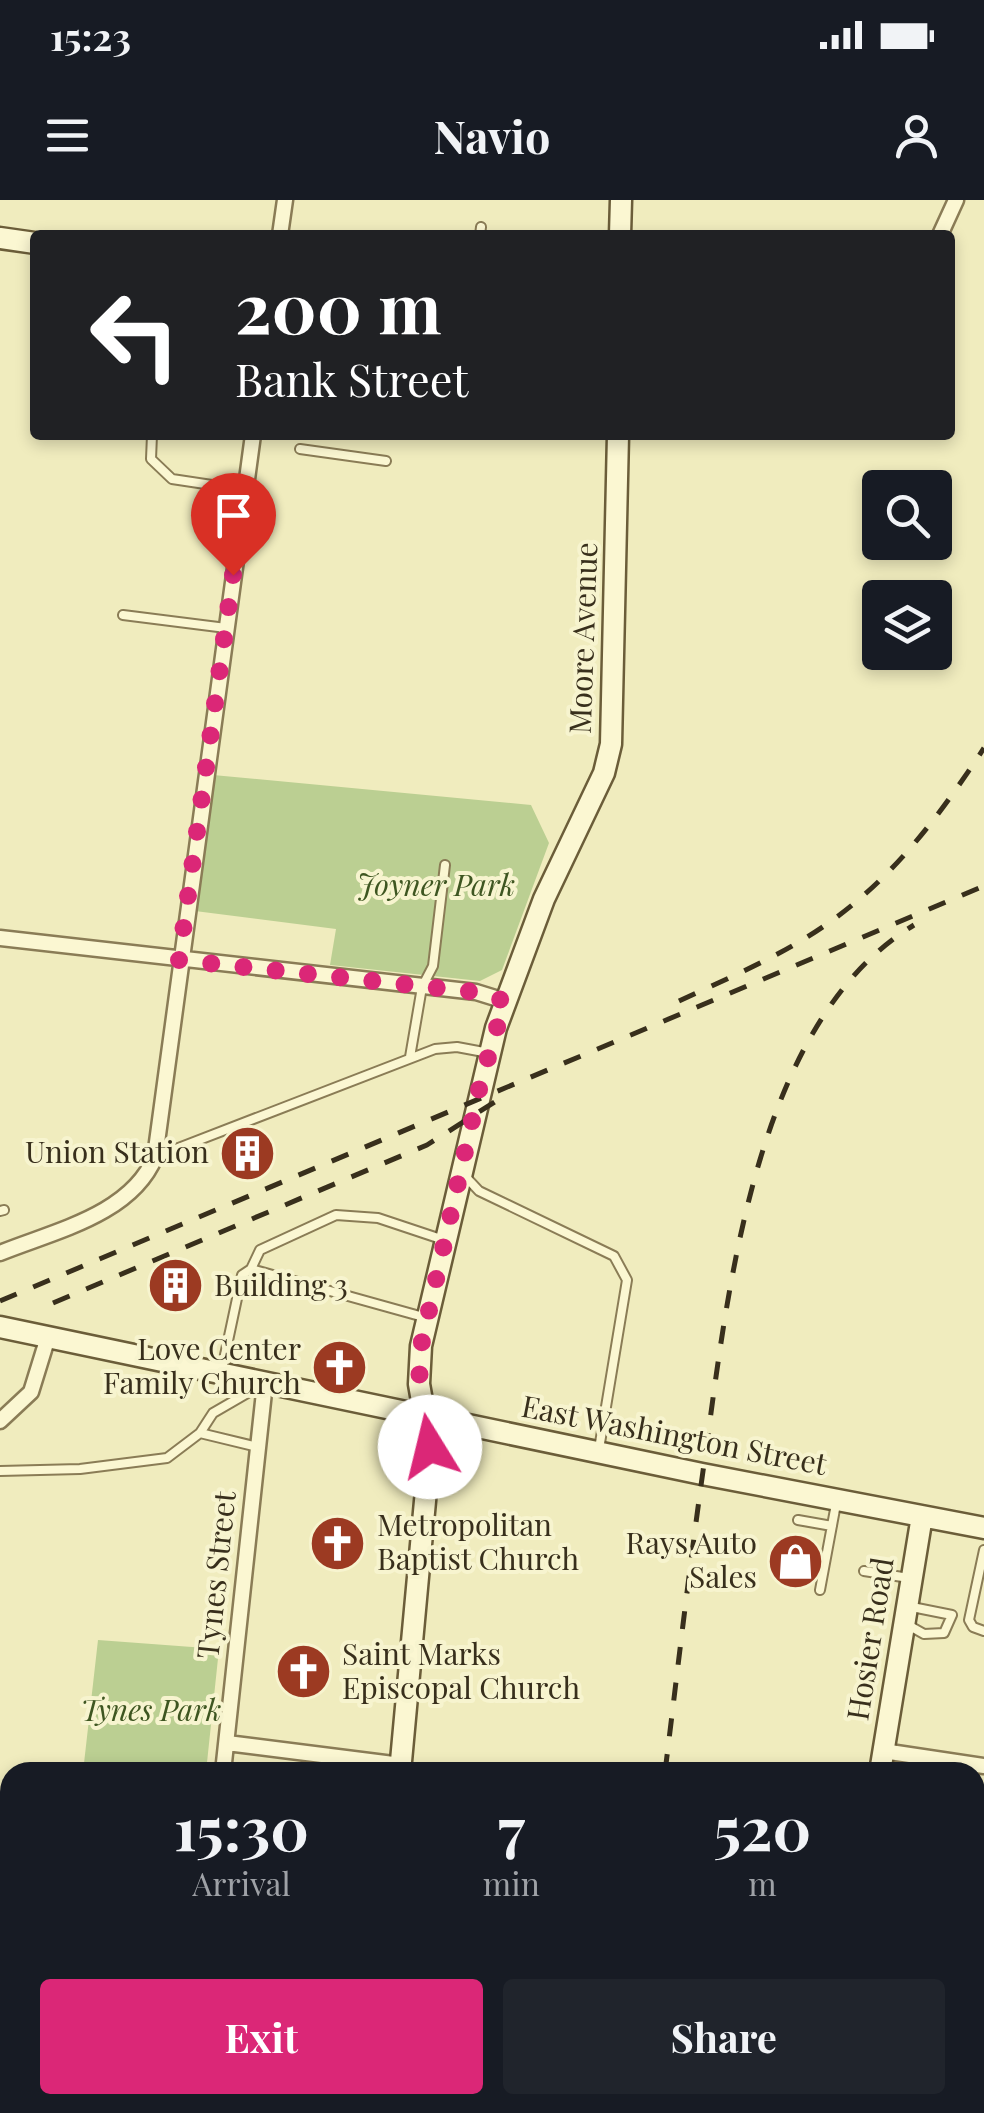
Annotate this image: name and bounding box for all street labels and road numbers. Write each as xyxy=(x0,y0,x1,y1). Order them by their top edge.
street label: Moore Avenue xyxy=(559,541,605,734)
street label: East Washington Street xyxy=(518,1385,831,1483)
street label: Tynes Street xyxy=(186,1489,244,1661)
street label: Hosier Road xyxy=(836,1554,902,1723)

